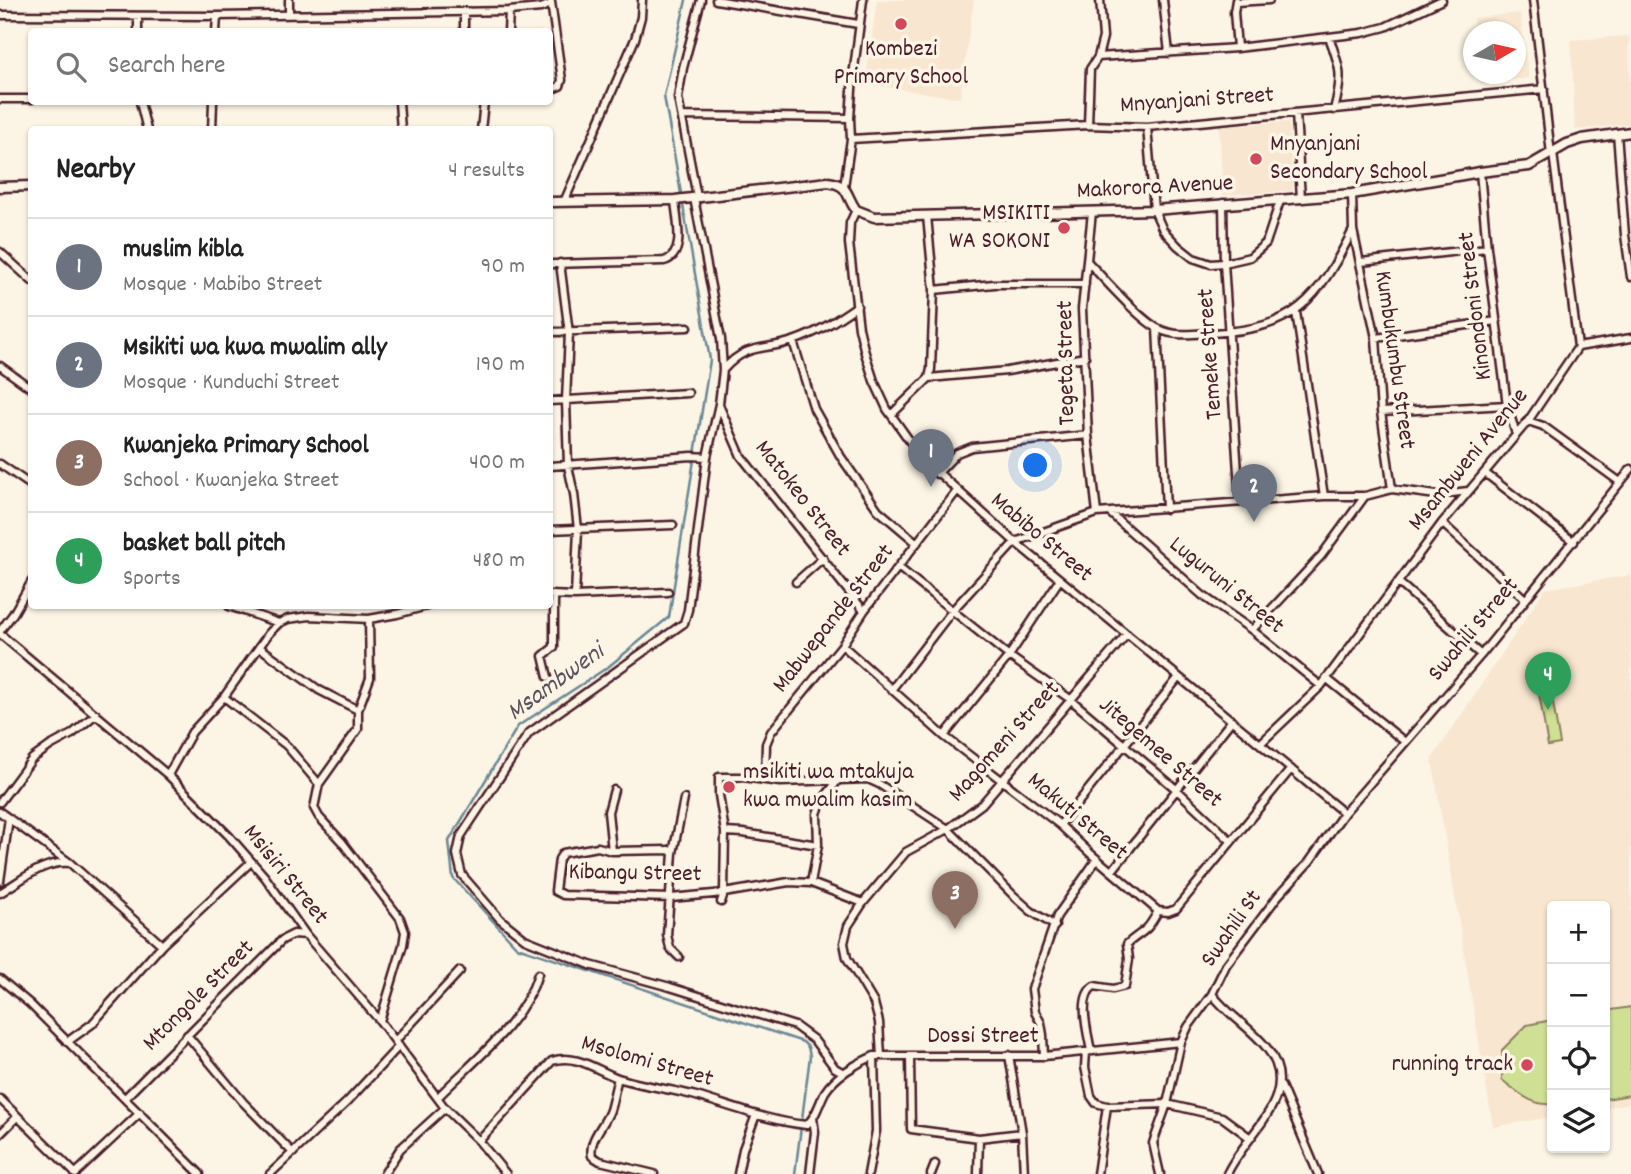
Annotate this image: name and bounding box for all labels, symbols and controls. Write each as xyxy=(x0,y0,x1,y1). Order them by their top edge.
marker: Kombezi Primary School xyxy=(893,16,909,32)
north arrow xyxy=(1463,21,1526,84)
search box xyxy=(28,28,553,105)
place label: Kombezi Primary School xyxy=(834,33,968,95)
icon: search xyxy=(52,48,90,86)
text: Search here xyxy=(108,48,226,85)
street label: Mnyanjani Street xyxy=(1119,79,1275,123)
place label: Mnyanjani Secondary School xyxy=(1270,128,1428,190)
text: Nearby xyxy=(56,150,134,193)
marker: Mnyanjani Secondary School xyxy=(1248,151,1264,167)
text: 4 results xyxy=(448,155,525,188)
street label: Makorora Avenue xyxy=(1076,167,1234,209)
place label: MSIKITI WA SOKONI xyxy=(949,197,1051,259)
marker: MSIKITI WA SOKONI xyxy=(1056,220,1072,236)
street label: Kinondoni Street xyxy=(1450,230,1502,382)
text: muslim kibla xyxy=(123,232,243,269)
text: 1 xyxy=(76,251,82,284)
text: 90 m xyxy=(481,251,525,284)
text: Mosque · Mabibo Street xyxy=(123,269,322,302)
street label: Kumbukumbu Street xyxy=(1365,269,1423,452)
street label: Temeke Street xyxy=(1189,287,1233,421)
street label: Tegeta Street xyxy=(1049,300,1085,426)
text: Msikiti wa kwa mwalim ally xyxy=(123,330,387,367)
text: 2 xyxy=(74,349,84,382)
text: 190 m xyxy=(476,349,525,382)
text: Mosque · Kunduchi Street xyxy=(123,367,339,400)
street label: Msambweni Avenue xyxy=(1401,381,1537,539)
text: Kwanjeka Primary School xyxy=(123,428,369,465)
pin: 1 xyxy=(908,429,954,487)
street label: Matokeo Street xyxy=(746,433,859,565)
text: 3 xyxy=(74,447,84,480)
text: 400 m xyxy=(469,447,525,480)
your location xyxy=(1018,448,1052,482)
pin: 2 xyxy=(1231,464,1277,522)
text: School · Kwanjeka Street xyxy=(123,465,339,498)
street label: Mabibo Street xyxy=(982,485,1100,591)
text: basket ball pitch xyxy=(123,526,286,563)
street label: Luguruni Street xyxy=(1161,529,1291,643)
street label: Mabwepande Street xyxy=(765,537,903,701)
text: 4 xyxy=(74,545,84,578)
text: 480 m xyxy=(473,545,525,578)
text: Sports xyxy=(123,563,181,596)
street label: Swahili Street xyxy=(1420,570,1528,689)
water label: Msambweni xyxy=(500,632,616,731)
pin: 4 xyxy=(1525,652,1571,710)
street label: Magomeni Street xyxy=(941,674,1069,810)
street label: Jitegemee Street xyxy=(1090,689,1230,817)
place label: msikiti wa mtakuja kwa mwalim kasim xyxy=(743,756,914,818)
street label: Makuti Street xyxy=(1019,765,1135,870)
marker: msikiti wa mtakuja kwa mwalim kasim xyxy=(721,779,737,795)
street label: Msisiri Street xyxy=(234,818,336,933)
street label: Kibangu Street xyxy=(568,856,702,892)
pin: 3 xyxy=(932,871,978,929)
street label: Swahili St xyxy=(1193,883,1271,975)
map controls xyxy=(1547,901,1610,1153)
button: + xyxy=(1547,901,1610,964)
street label: Mtongole Street xyxy=(135,932,263,1060)
button: − xyxy=(1547,964,1610,1027)
street label: Dossi Street xyxy=(927,1020,1039,1054)
street label: Msolomi Street xyxy=(577,1027,717,1097)
button: locate xyxy=(1547,1027,1610,1090)
place label: running track xyxy=(1392,1048,1513,1082)
marker: running track xyxy=(1519,1057,1535,1073)
button: layers xyxy=(1547,1090,1610,1153)

